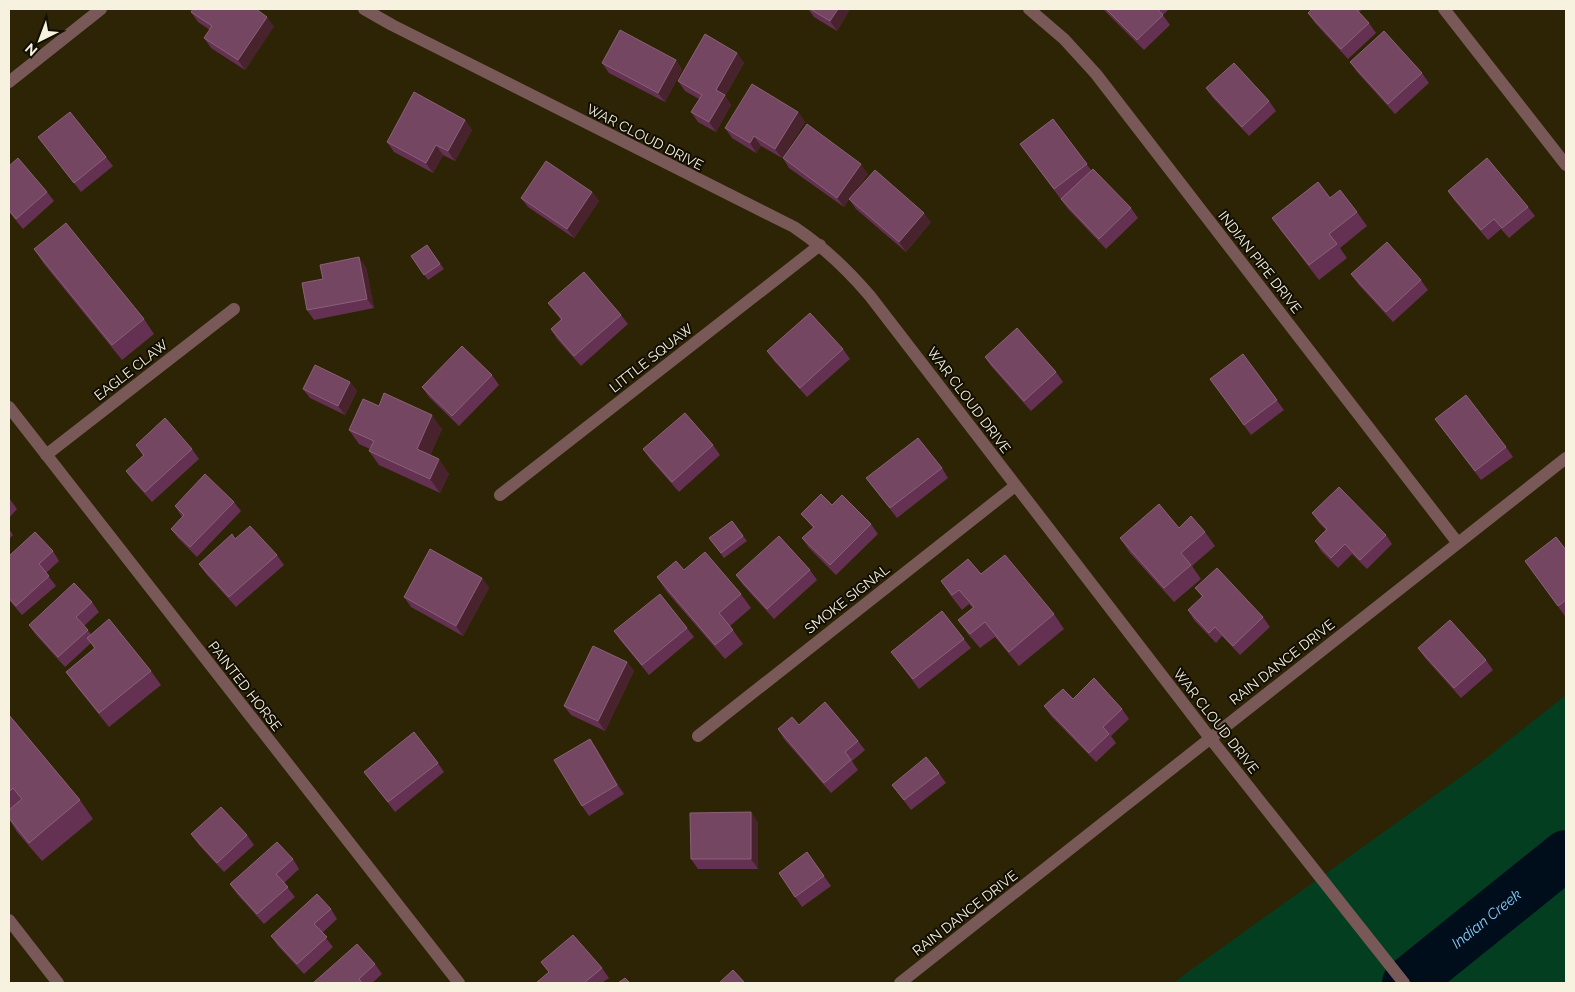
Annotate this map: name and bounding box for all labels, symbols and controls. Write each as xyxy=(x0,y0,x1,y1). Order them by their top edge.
north arrow xyxy=(15,15,65,65)
text: N xyxy=(22,40,41,59)
street label: WAR CLOUD DRIVE xyxy=(584,101,706,173)
street label: INDIAN PIPE DRIVE xyxy=(1215,208,1305,316)
street label: LITTLE SQUAW xyxy=(606,320,696,396)
street label: EAGLE CLAW xyxy=(91,336,171,404)
street label: WAR CLOUD DRIVE xyxy=(924,344,1014,456)
street label: SMOKE SIGNAL xyxy=(802,561,892,637)
street label: RAIN DANCE DRIVE xyxy=(1226,616,1338,708)
street label: PAINTED HORSE xyxy=(205,638,285,734)
street label: WAR CLOUD DRIVE xyxy=(1170,665,1262,777)
street label: RAIN DANCE DRIVE xyxy=(909,867,1021,959)
water label: Indian Creek xyxy=(1448,886,1525,952)

